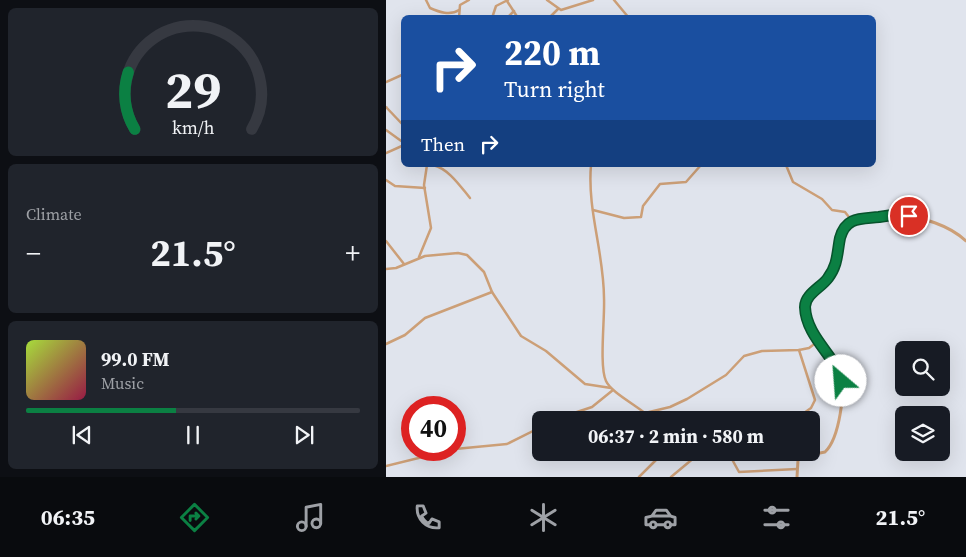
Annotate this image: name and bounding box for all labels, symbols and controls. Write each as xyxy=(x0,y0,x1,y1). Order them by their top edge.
text: 220 m xyxy=(504,29,600,77)
icon: right xyxy=(421,35,486,100)
text: 29 xyxy=(165,54,221,125)
text: Turn right xyxy=(504,74,605,104)
text: km/h xyxy=(172,115,215,140)
icon: right xyxy=(475,130,503,158)
text: Then xyxy=(421,131,465,157)
pin xyxy=(888,195,930,237)
icon: arrive xyxy=(895,202,923,230)
text: Climate xyxy=(26,203,82,225)
text: 21.5° xyxy=(150,227,236,279)
text: − xyxy=(26,234,41,272)
text: + xyxy=(345,234,360,272)
map controls xyxy=(895,341,950,461)
button: search xyxy=(895,341,950,396)
text: 99.0 FM xyxy=(101,346,170,372)
position arrow xyxy=(814,354,866,406)
text: Music xyxy=(101,372,144,394)
speed limit sign: 40 xyxy=(401,396,466,461)
button: layers xyxy=(895,406,950,461)
icon: previous xyxy=(68,421,96,449)
icon: pause xyxy=(179,421,207,449)
icon: next xyxy=(290,421,318,449)
text: 06:37 · 2 min · 580 m xyxy=(588,423,764,449)
icon: directions xyxy=(177,500,212,535)
icon: music xyxy=(293,500,328,535)
icon: phone xyxy=(410,500,445,535)
icon: climate xyxy=(526,500,561,535)
icon: car xyxy=(643,500,678,535)
icon: filters xyxy=(759,500,794,535)
text: 06:35 xyxy=(41,502,95,532)
text: 21.5° xyxy=(876,502,925,532)

